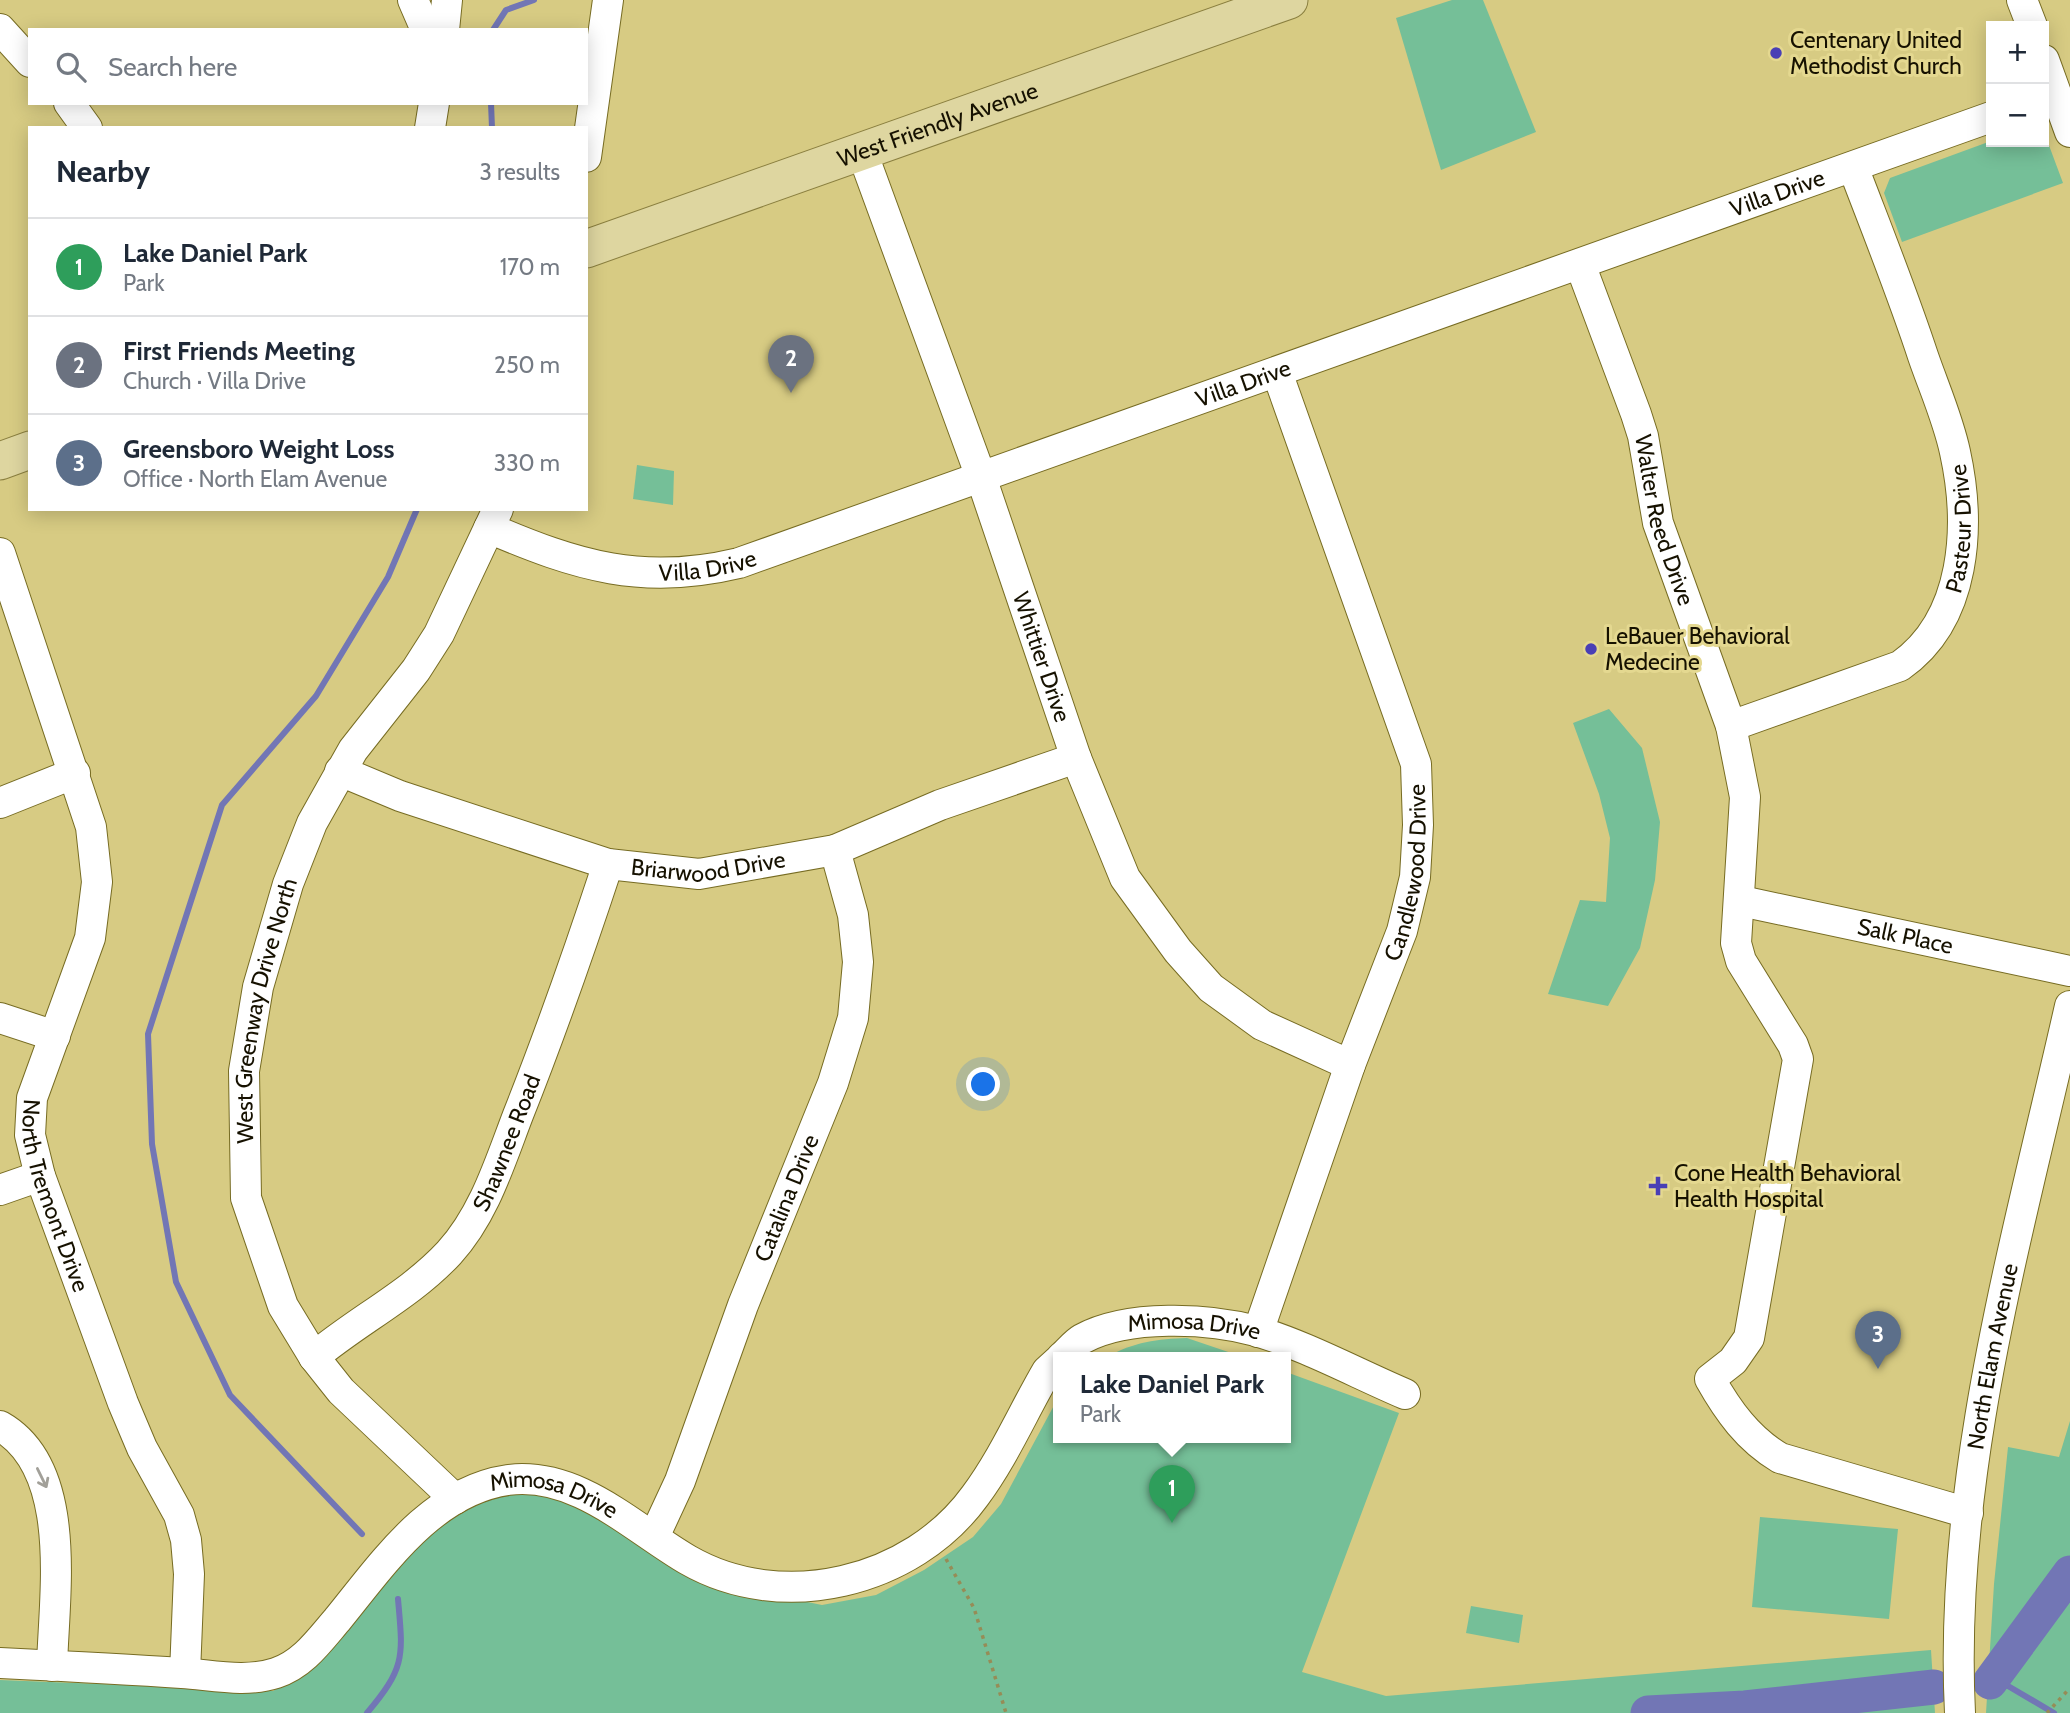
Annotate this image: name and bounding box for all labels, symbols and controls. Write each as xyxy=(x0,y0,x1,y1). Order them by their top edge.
map controls xyxy=(1986,21,2049,147)
button: + xyxy=(1986,21,2049,84)
place label: Centenary United Methodist Church xyxy=(1790,26,1962,80)
search box xyxy=(28,28,588,105)
marker: Centenary United Methodist Church xyxy=(1768,45,1784,61)
icon: search xyxy=(52,48,90,86)
text: Search here xyxy=(108,51,237,83)
street label: West Friendly Avenue xyxy=(834,76,1042,173)
button: − xyxy=(1986,84,2049,147)
text: Nearby xyxy=(56,153,150,190)
text: 3 results xyxy=(479,158,560,186)
street label: Villa Drive xyxy=(1726,163,1829,223)
text: Lake Daniel Park xyxy=(123,237,308,269)
text: 1 xyxy=(75,253,83,281)
text: 170 m xyxy=(500,253,560,281)
text: Park xyxy=(123,269,164,297)
text: First Friends Meeting xyxy=(123,335,355,367)
pin: 2 xyxy=(768,335,814,393)
text: 2 xyxy=(73,351,85,379)
text: 250 m xyxy=(494,351,560,379)
street label: Villa Drive xyxy=(1192,354,1295,413)
text: Church · Villa Drive xyxy=(123,367,306,395)
text: Greensboro Weight Loss xyxy=(123,433,395,465)
street label: Walter Reed Drive xyxy=(1629,433,1700,609)
text: 3 xyxy=(73,449,85,477)
text: 330 m xyxy=(494,449,560,477)
street label: Pasteur Drive xyxy=(1939,462,1977,596)
text: Office · North Elam Avenue xyxy=(123,465,387,493)
street label: Villa Drive xyxy=(658,544,760,587)
street label: Whittier Drive xyxy=(1007,588,1077,726)
place label: LeBauer Behavioral Medecine xyxy=(1605,622,1790,676)
marker: LeBauer Behavioral Medecine xyxy=(1583,641,1599,657)
street label: Candlewood Drive xyxy=(1378,783,1432,965)
street label: Briarwood Drive xyxy=(630,845,788,888)
street label: West Greenway Drive North xyxy=(230,875,303,1144)
street label: Salk Place xyxy=(1855,912,1956,960)
your location xyxy=(966,1067,1000,1101)
street label: Shawnee Road xyxy=(467,1070,546,1216)
street label: North Tremont Drive xyxy=(16,1098,95,1296)
street label: Catalina Drive xyxy=(748,1130,825,1266)
place label: Cone Health Behavioral Health Hospital xyxy=(1674,1159,1901,1213)
marker: Cone Health Behavioral Health Hospital xyxy=(1648,1176,1668,1196)
street label: North Elam Avenue xyxy=(1961,1261,2024,1451)
street label: Mimosa Drive xyxy=(1126,1307,1264,1346)
pin: 3 xyxy=(1855,1311,1901,1369)
popup xyxy=(1053,1352,1291,1443)
text: Lake Daniel Park xyxy=(1080,1368,1264,1400)
text: Park xyxy=(1080,1400,1121,1428)
street label: Mimosa Drive xyxy=(487,1465,624,1524)
pin: 1 xyxy=(1149,1465,1195,1523)
one-way arrow xyxy=(36,1467,49,1488)

